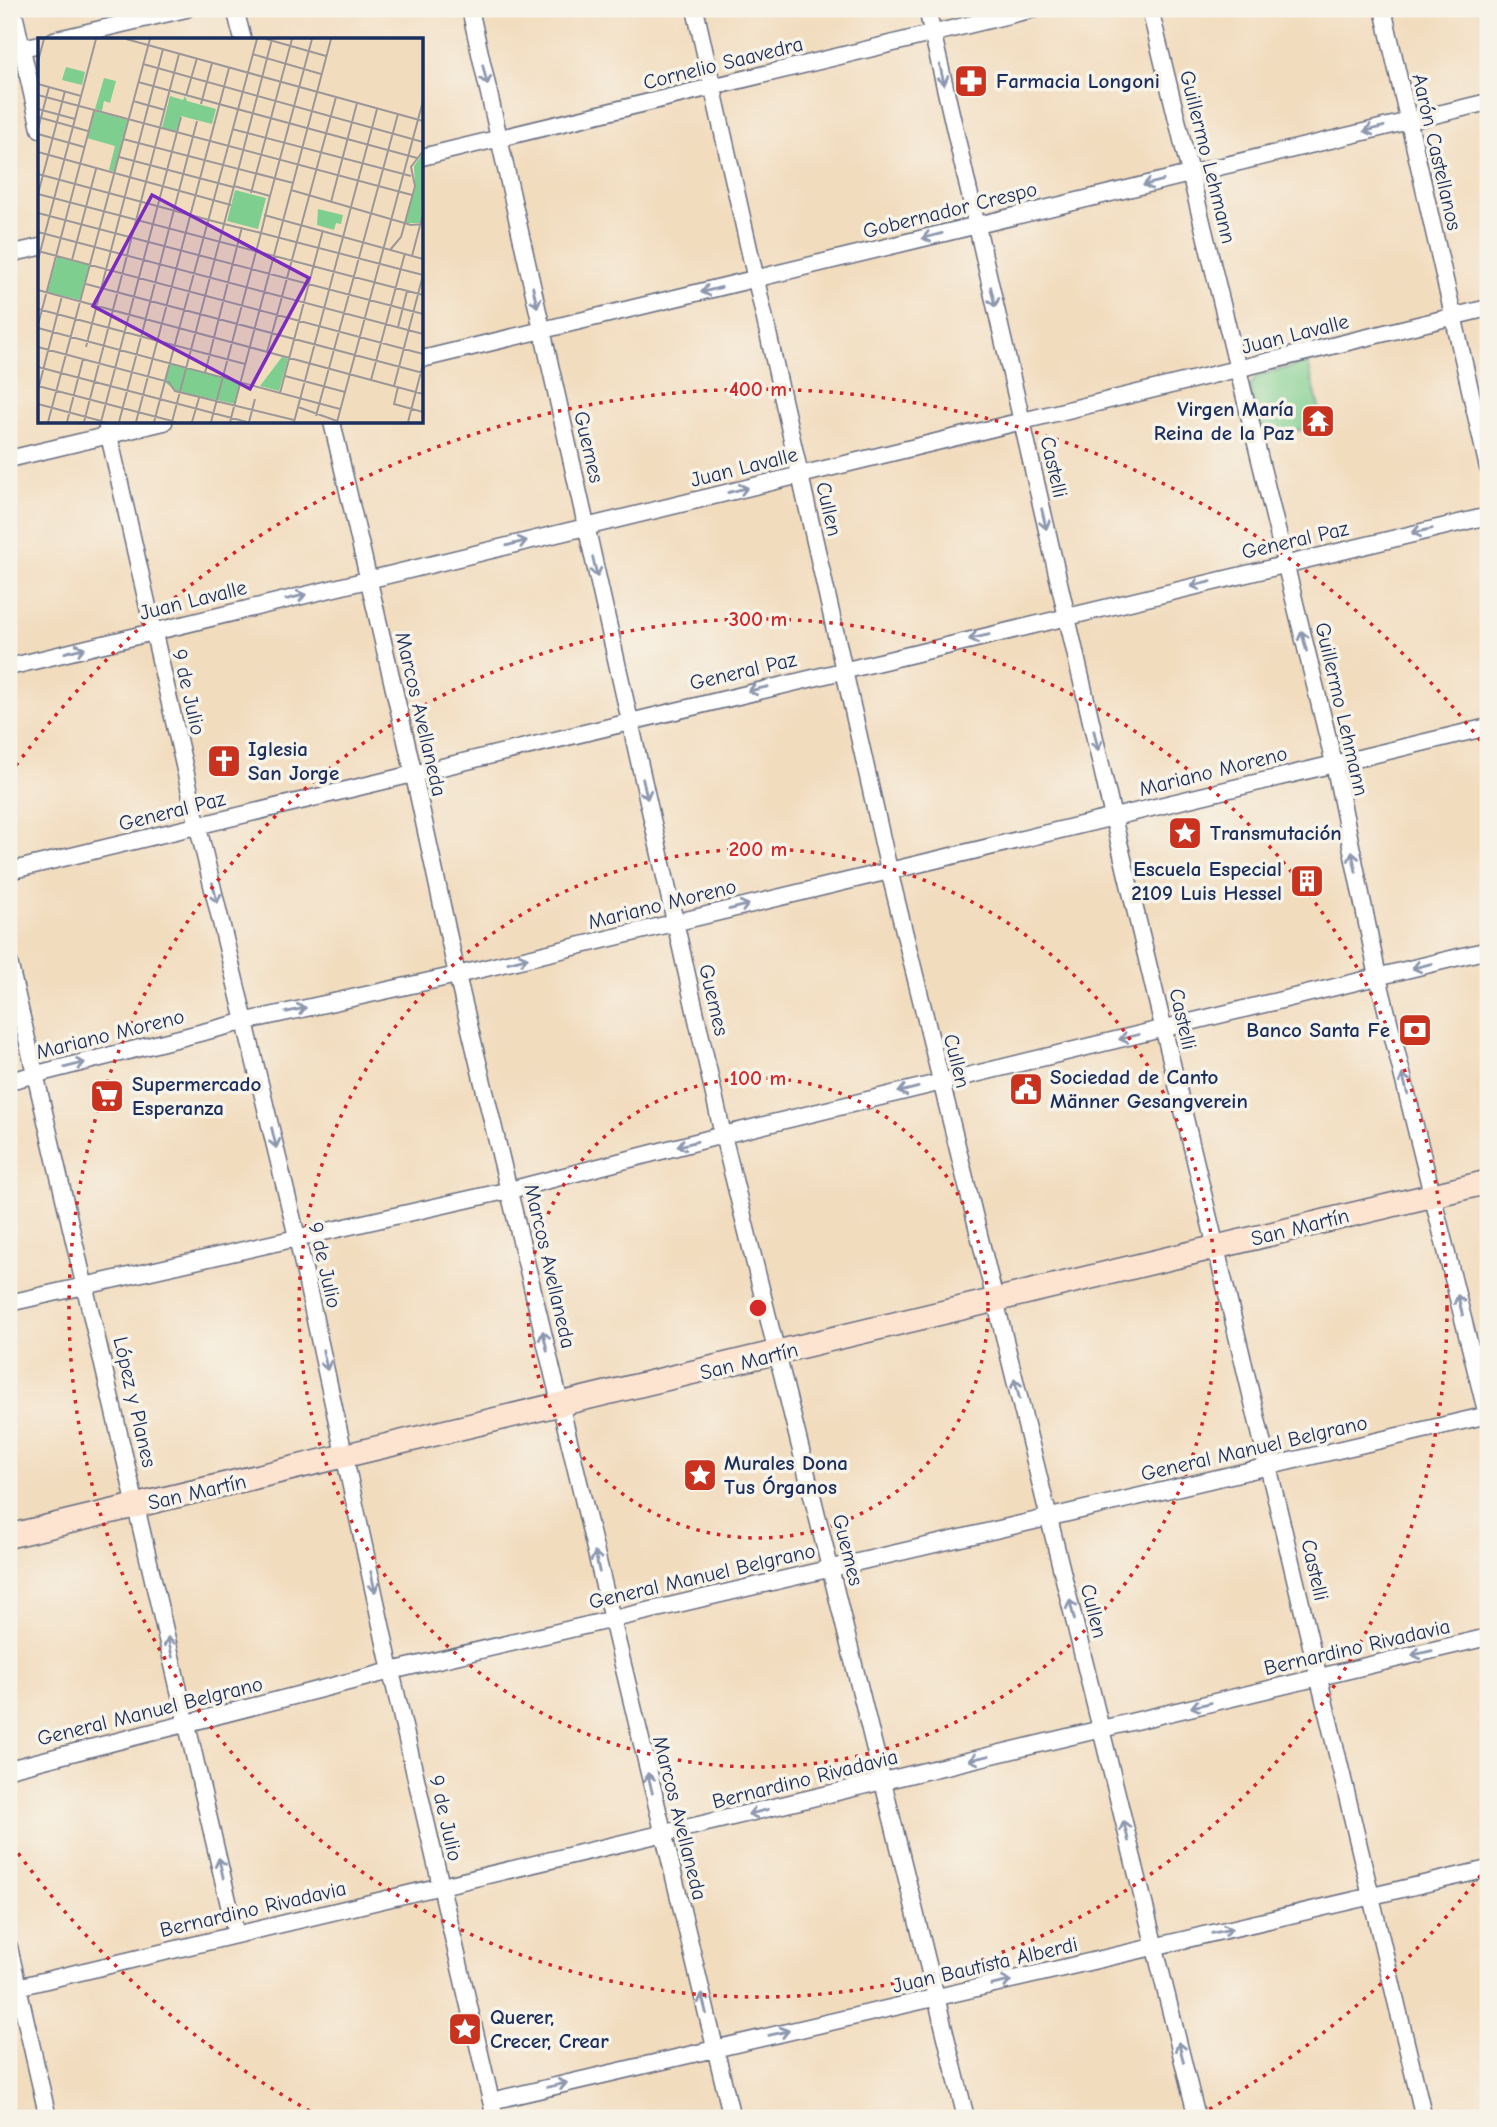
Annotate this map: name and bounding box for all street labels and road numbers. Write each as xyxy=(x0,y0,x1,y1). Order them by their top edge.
street label: Cornelio Saavedra xyxy=(641,32,805,94)
street label: Guillermo Lehmann xyxy=(1175,68,1241,246)
street label: Aarón Castellanos xyxy=(1407,71,1467,233)
street label: Gobernador Crespo xyxy=(860,177,1040,243)
street label: Juan Lavalle xyxy=(1239,309,1351,359)
street label: Guemes xyxy=(569,409,609,485)
street label: Castelli xyxy=(1035,434,1073,500)
street label: Juan Lavalle xyxy=(688,442,800,492)
street label: Cullen xyxy=(811,480,847,538)
street label: General Paz xyxy=(1239,516,1351,564)
street label: Juan Lavalle xyxy=(137,575,249,625)
street label: Guillermo Lehmann xyxy=(1310,620,1374,798)
street label: Marcos Avellaneda xyxy=(390,629,452,799)
street label: 9 de Julio xyxy=(167,647,211,737)
street label: General Paz xyxy=(687,647,799,695)
street label: Mariano Moreno xyxy=(1136,741,1290,801)
street label: General Paz xyxy=(116,786,228,836)
street label: Mariano Moreno xyxy=(585,874,739,934)
street label: Guemes xyxy=(694,962,734,1038)
street label: Castelli xyxy=(1164,986,1202,1052)
street label: Mariano Moreno xyxy=(33,1004,187,1064)
street label: Cullen xyxy=(939,1031,975,1091)
street label: Marcos Avellaneda xyxy=(519,1181,581,1351)
street label: San Martín xyxy=(1248,1203,1352,1251)
street label: 9 de Julio xyxy=(303,1220,347,1310)
street label: López y Planes xyxy=(108,1334,162,1470)
street label: San Martín xyxy=(697,1337,801,1385)
street label: General Manuel Belgrano xyxy=(1138,1410,1370,1486)
street label: San Martín xyxy=(145,1469,249,1515)
street label: Guemes xyxy=(828,1512,868,1588)
street label: Castelli xyxy=(1296,1537,1334,1603)
street label: General Manuel Belgrano xyxy=(586,1538,818,1614)
street label: Cullen xyxy=(1076,1581,1112,1641)
street label: Bernardino Rivadavia xyxy=(1261,1614,1453,1680)
street label: General Manuel Belgrano xyxy=(35,1671,265,1751)
street label: Marcos Avellaneda xyxy=(648,1733,712,1903)
street label: Bernardino Rivadavia xyxy=(710,1744,900,1814)
street label: 9 de Julio xyxy=(424,1773,468,1863)
street label: Bernardino Rivadavia xyxy=(157,1876,349,1942)
street label: Juan Bautista Alberdi xyxy=(890,1932,1080,1998)

